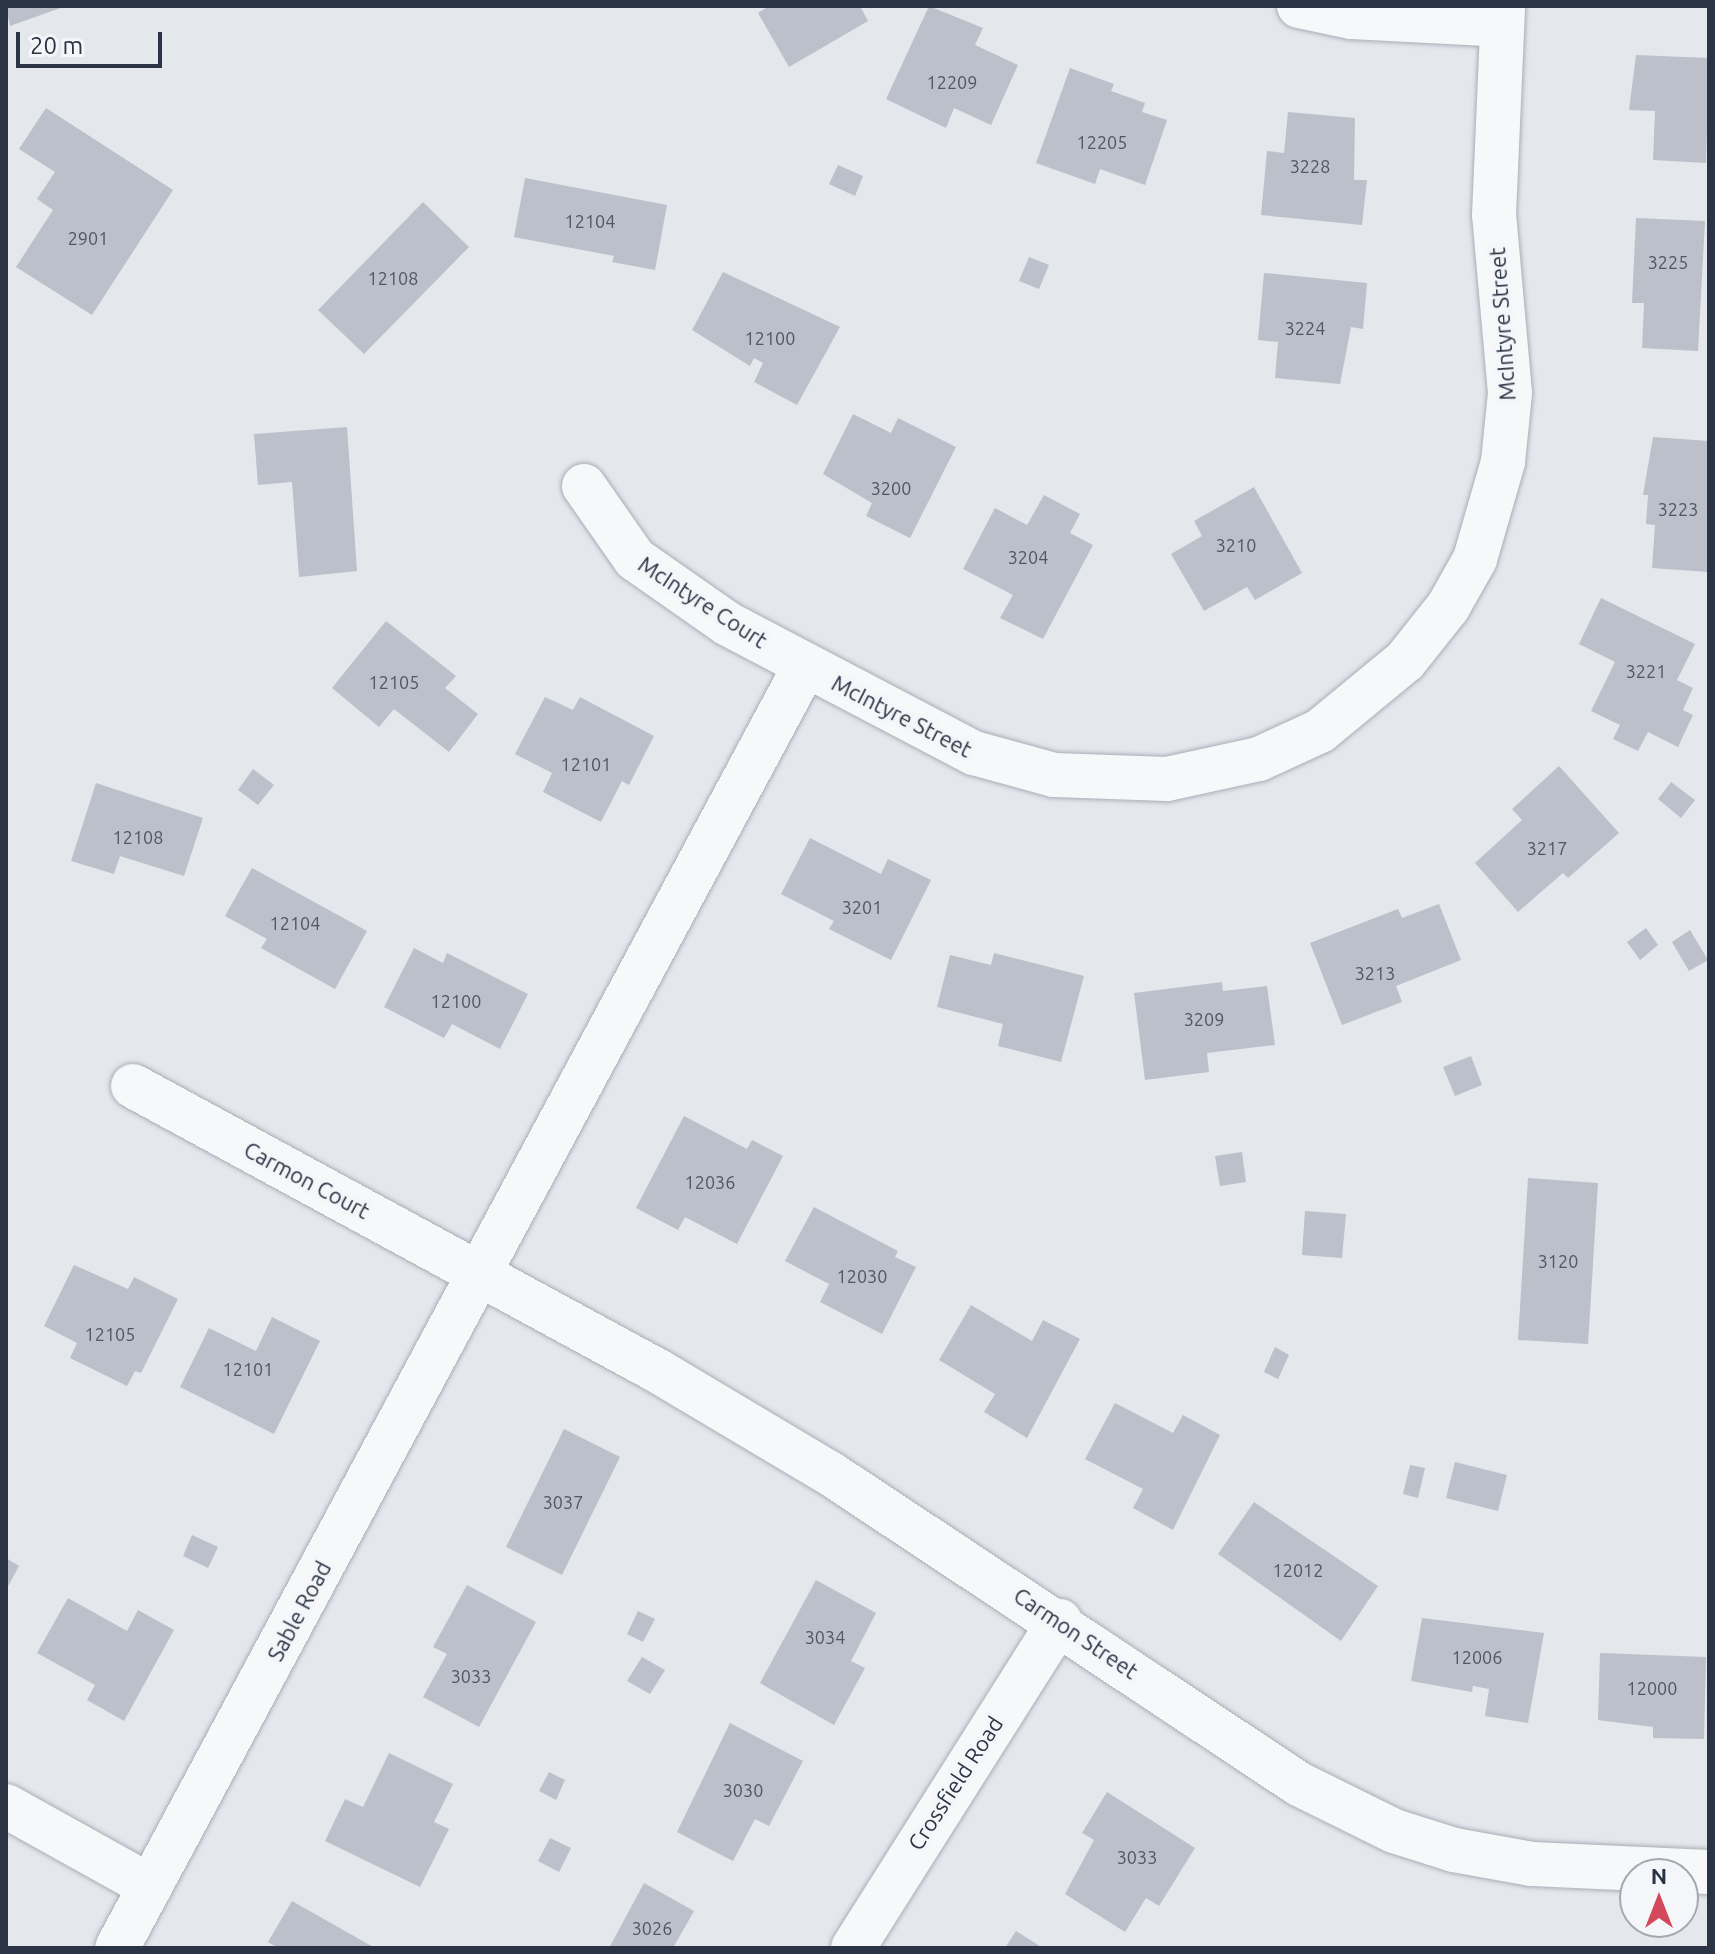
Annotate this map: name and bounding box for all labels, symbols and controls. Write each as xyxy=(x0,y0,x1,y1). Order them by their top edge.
scale bar xyxy=(20,16,166,66)
text: 20 m xyxy=(30,32,83,59)
house number: 12209 xyxy=(927,71,977,93)
house number: 12205 xyxy=(1077,131,1127,153)
house number: 3228 xyxy=(1290,155,1330,177)
house number: 12104 xyxy=(565,210,615,232)
house number: 2901 xyxy=(68,227,108,249)
street label: McIntyre Street xyxy=(1483,246,1521,402)
house number: 3225 xyxy=(1648,251,1688,273)
house number: 12108 xyxy=(368,267,418,289)
house number: 3224 xyxy=(1285,317,1325,339)
house number: 12100 xyxy=(745,327,795,349)
house number: 3200 xyxy=(871,477,911,499)
house number: 3223 xyxy=(1658,498,1698,520)
house number: 3210 xyxy=(1216,534,1256,556)
house number: 3204 xyxy=(1008,546,1048,568)
street label: McIntyre Court xyxy=(634,551,772,653)
house number: 3221 xyxy=(1626,660,1666,682)
street label: McIntyre Street xyxy=(828,669,976,763)
house number: 12105 xyxy=(369,671,419,693)
house number: 12101 xyxy=(561,753,611,775)
house number: 12108 xyxy=(113,826,163,848)
house number: 3217 xyxy=(1527,837,1567,859)
house number: 3201 xyxy=(842,896,882,918)
house number: 12104 xyxy=(270,912,320,934)
house number: 3213 xyxy=(1355,962,1395,984)
house number: 12100 xyxy=(431,990,481,1012)
house number: 3209 xyxy=(1184,1008,1224,1030)
street label: Carmon Court xyxy=(240,1136,374,1224)
house number: 12036 xyxy=(685,1171,735,1193)
house number: 3120 xyxy=(1538,1250,1578,1272)
house number: 12030 xyxy=(837,1265,887,1287)
house number: 12105 xyxy=(85,1323,135,1345)
house number: 12101 xyxy=(223,1358,273,1380)
house number: 3037 xyxy=(543,1491,583,1513)
street label: Sable Road xyxy=(262,1557,336,1665)
house number: 12012 xyxy=(1273,1559,1323,1581)
street label: Carmon Street xyxy=(1009,1582,1143,1684)
house number: 3034 xyxy=(805,1626,845,1648)
house number: 12006 xyxy=(1452,1646,1502,1668)
house number: 3033 xyxy=(451,1665,491,1687)
house number: 12000 xyxy=(1627,1677,1677,1699)
street label: Crossfield Road xyxy=(902,1711,1008,1855)
house number: 3030 xyxy=(723,1779,763,1801)
house number: 3033 xyxy=(1117,1846,1157,1868)
north arrow xyxy=(1619,1858,1699,1938)
text: N xyxy=(1651,1863,1667,1888)
house number: 3026 xyxy=(632,1917,672,1939)

